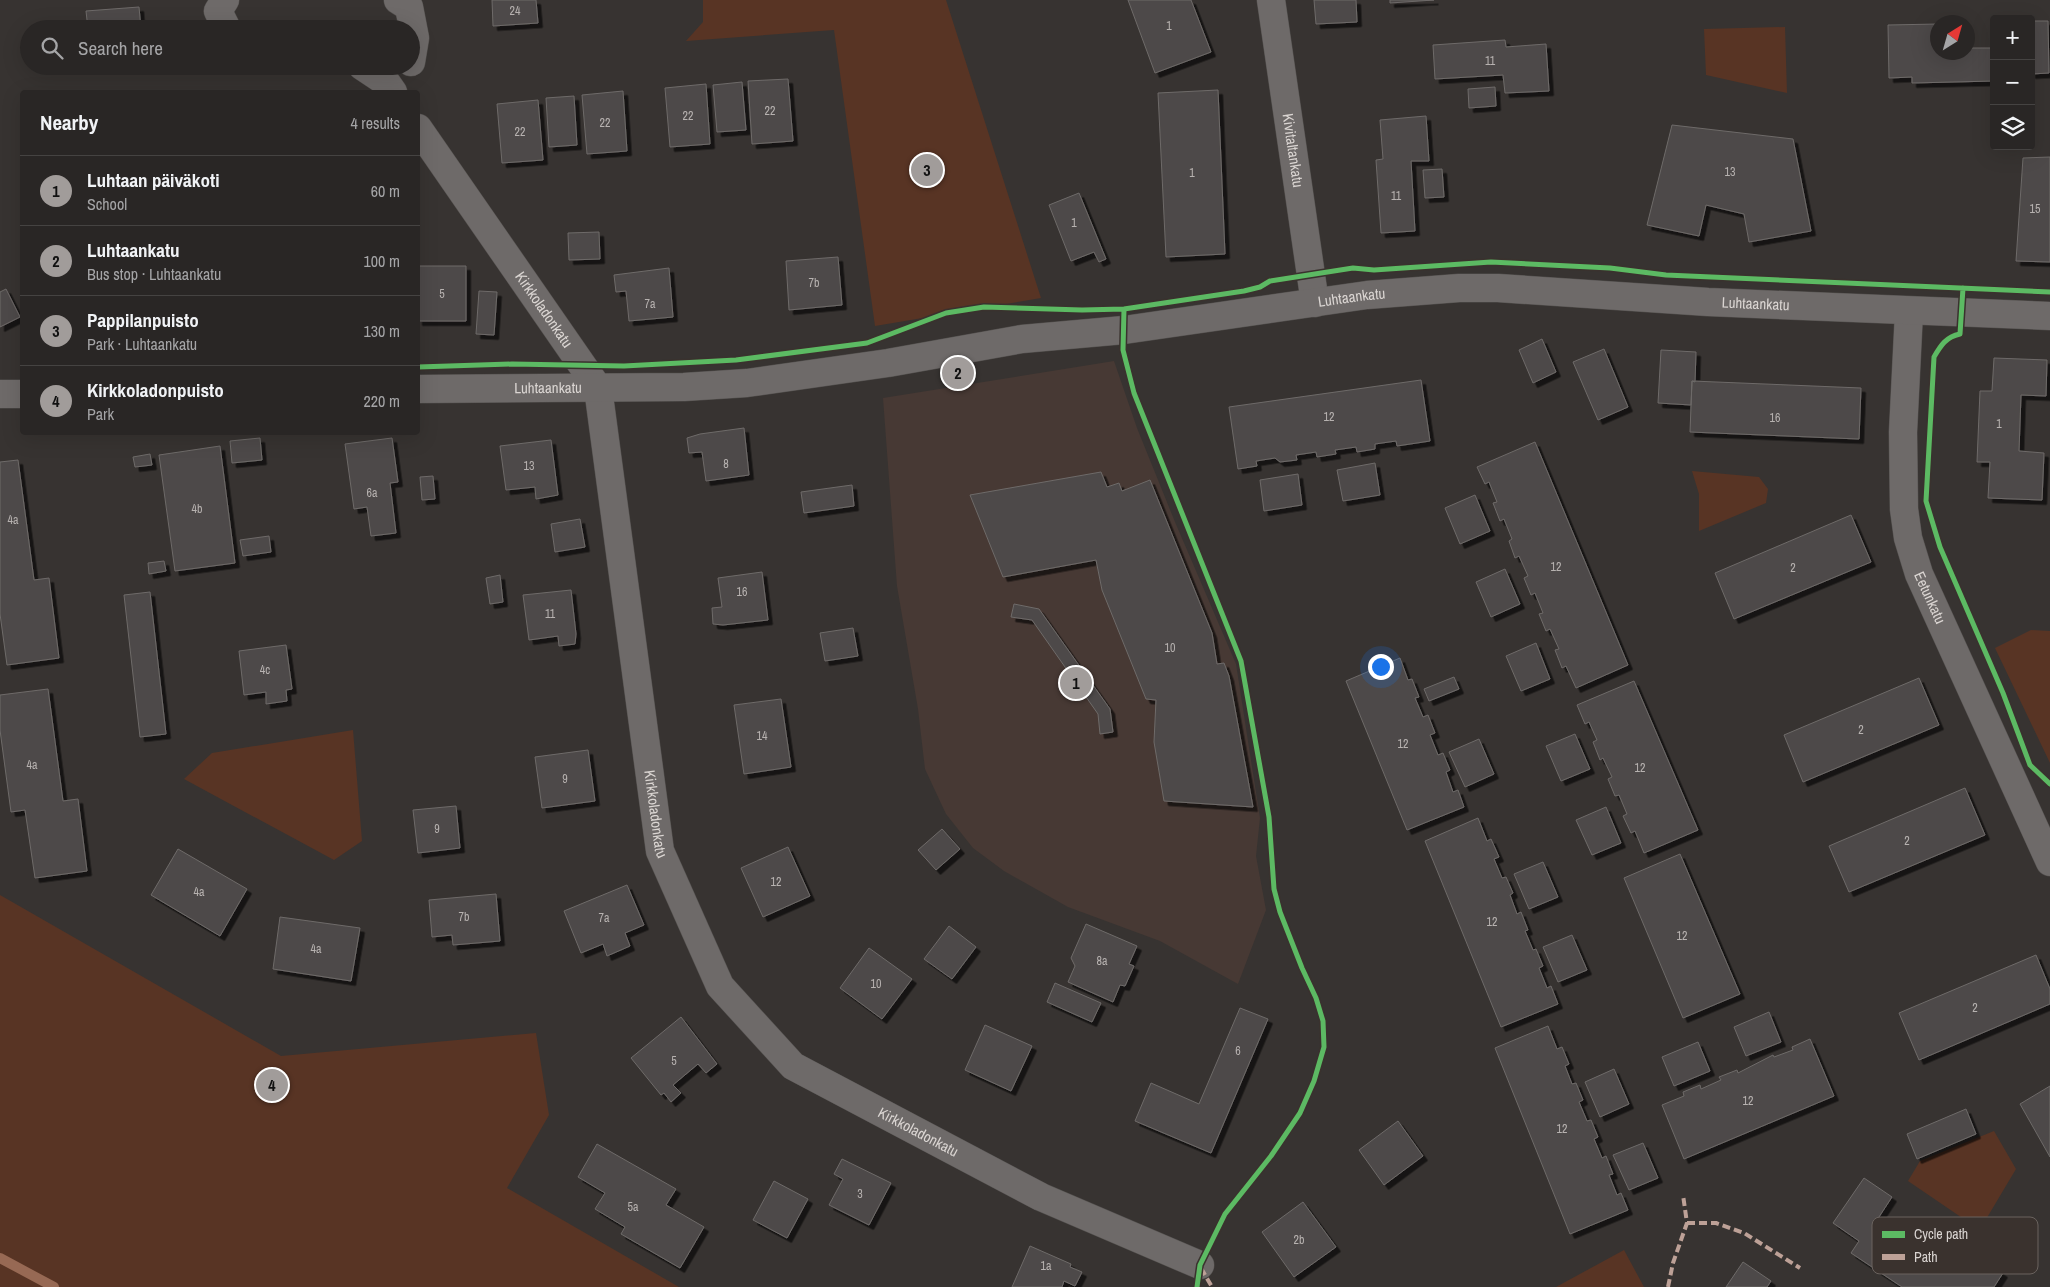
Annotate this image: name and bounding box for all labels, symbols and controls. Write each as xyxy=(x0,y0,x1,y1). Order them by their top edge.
house number: 24 xyxy=(510,3,521,19)
north arrow xyxy=(1930,15,1975,60)
map controls xyxy=(1990,15,2035,150)
button: + xyxy=(1990,15,2035,60)
house number: 1 xyxy=(1166,18,1172,34)
search box xyxy=(20,20,420,75)
icon: search xyxy=(38,34,66,62)
text: Search here xyxy=(78,35,163,61)
house number: 11 xyxy=(1485,53,1496,69)
button: − xyxy=(1990,60,2035,105)
house number: 22 xyxy=(765,103,775,119)
button: layers xyxy=(1990,105,2035,150)
text: Nearby xyxy=(40,108,98,137)
house number: 22 xyxy=(683,108,693,124)
text: 4 results xyxy=(350,112,400,134)
street label: Kivitaltankatu xyxy=(1278,112,1309,189)
house number: 22 xyxy=(600,115,610,131)
house number: 22 xyxy=(515,124,525,140)
pin: 3 xyxy=(911,151,943,189)
house number: 13 xyxy=(1725,164,1735,180)
house number: 1 xyxy=(1189,165,1195,181)
text: Luhtaan päiväkoti xyxy=(87,167,219,193)
text: 1 xyxy=(52,180,60,202)
text: 60 m xyxy=(371,180,400,202)
house number: 11 xyxy=(1391,188,1402,204)
text: School xyxy=(87,193,127,215)
house number: 15 xyxy=(2030,201,2041,217)
house number: 1 xyxy=(1071,215,1077,231)
text: Luhtaankatu xyxy=(87,237,180,263)
text: 2 xyxy=(52,250,60,272)
text: 100 m xyxy=(364,250,400,272)
text: Bus stop · Luhtaankatu xyxy=(87,263,221,285)
street label: Kirkkoladonkatu xyxy=(510,267,578,352)
house number: 7b xyxy=(809,275,819,291)
street label: Luhtaankatu xyxy=(1316,283,1386,312)
house number: 5 xyxy=(439,286,445,302)
street label: Luhtaankatu xyxy=(1721,292,1790,315)
house number: 7a xyxy=(645,296,656,312)
text: Pappilanpuisto xyxy=(87,307,199,333)
text: 3 xyxy=(52,320,60,342)
text: 130 m xyxy=(364,320,400,342)
text: Park · Luhtaankatu xyxy=(87,333,197,355)
pin: 2 xyxy=(942,354,974,392)
text: Kirkkoladonpuisto xyxy=(87,377,224,403)
street label: Luhtaankatu xyxy=(514,377,582,398)
text: 4 xyxy=(52,390,60,412)
text: 220 m xyxy=(364,390,400,412)
text: Park xyxy=(87,403,114,425)
house number: 12 xyxy=(1324,409,1334,425)
house number: 16 xyxy=(1770,410,1780,426)
house number: 1 xyxy=(1996,416,2002,432)
house number: 8 xyxy=(723,456,729,472)
house number: 13 xyxy=(524,458,534,474)
house number: 6a xyxy=(367,485,378,501)
house number: 4b xyxy=(192,501,202,517)
house number: 4a xyxy=(8,512,19,528)
house number: 12 xyxy=(1551,559,1561,575)
house number: 2 xyxy=(1790,560,1796,576)
street label: Eetunkatu xyxy=(1909,568,1951,627)
house number: 16 xyxy=(737,584,747,600)
house number: 11 xyxy=(545,606,556,622)
house number: 10 xyxy=(1165,640,1175,656)
your location xyxy=(1368,654,1394,680)
house number: 4c xyxy=(260,662,270,678)
pin: 1 xyxy=(1060,664,1092,702)
house number: 2 xyxy=(1858,722,1864,738)
house number: 14 xyxy=(757,728,768,744)
house number: 12 xyxy=(1398,736,1408,752)
house number: 4a xyxy=(27,757,38,773)
house number: 12 xyxy=(1635,760,1645,776)
street label: Kirkkoladonkatu xyxy=(639,769,673,861)
house number: 9 xyxy=(562,771,568,787)
house number: 9 xyxy=(434,821,440,837)
house number: 2 xyxy=(1904,833,1910,849)
house number: 12 xyxy=(771,874,781,890)
house number: 4a xyxy=(194,884,205,900)
house number: 7b xyxy=(459,909,469,925)
house number: 7a xyxy=(599,910,610,926)
house number: 12 xyxy=(1487,914,1497,930)
house number: 12 xyxy=(1677,928,1687,944)
house number: 4a xyxy=(311,941,322,957)
house number: 8a xyxy=(1097,953,1108,969)
house number: 10 xyxy=(871,976,881,992)
house number: 2 xyxy=(1972,1000,1978,1016)
house number: 6 xyxy=(1235,1043,1241,1059)
house number: 5 xyxy=(671,1053,677,1069)
pin: 4 xyxy=(256,1066,288,1104)
house number: 12 xyxy=(1743,1093,1753,1109)
street label: Kirkkoladonkatu xyxy=(875,1102,962,1162)
house number: 12 xyxy=(1557,1121,1567,1137)
house number: 3 xyxy=(857,1186,863,1202)
house number: 5a xyxy=(628,1199,639,1215)
legend xyxy=(1872,1217,2038,1274)
text: Cycle path xyxy=(1914,1225,1968,1243)
house number: 2b xyxy=(1294,1232,1304,1248)
text: Path xyxy=(1914,1248,1938,1266)
house number: 1a xyxy=(1041,1258,1052,1274)

